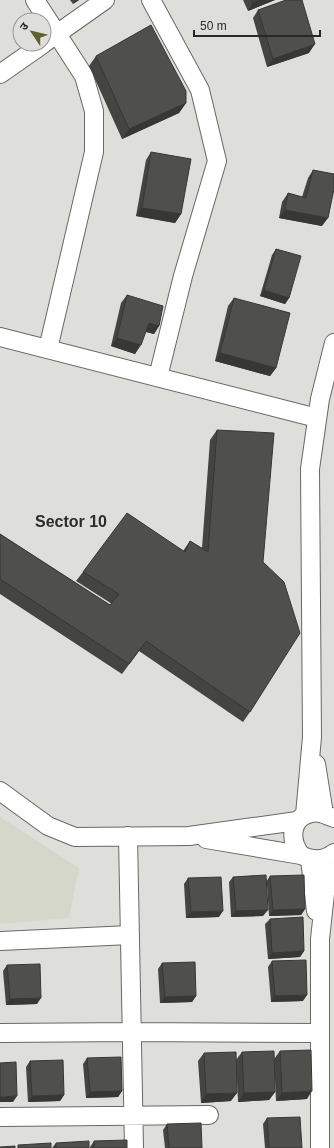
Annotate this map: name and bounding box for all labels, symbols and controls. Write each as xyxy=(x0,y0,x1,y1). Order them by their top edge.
north arrow xyxy=(12,12,52,52)
scale bar xyxy=(194,12,320,38)
text: 50 m xyxy=(200,19,227,33)
text: उ xyxy=(17,20,31,32)
district label: Sector 10 xyxy=(35,513,107,530)

